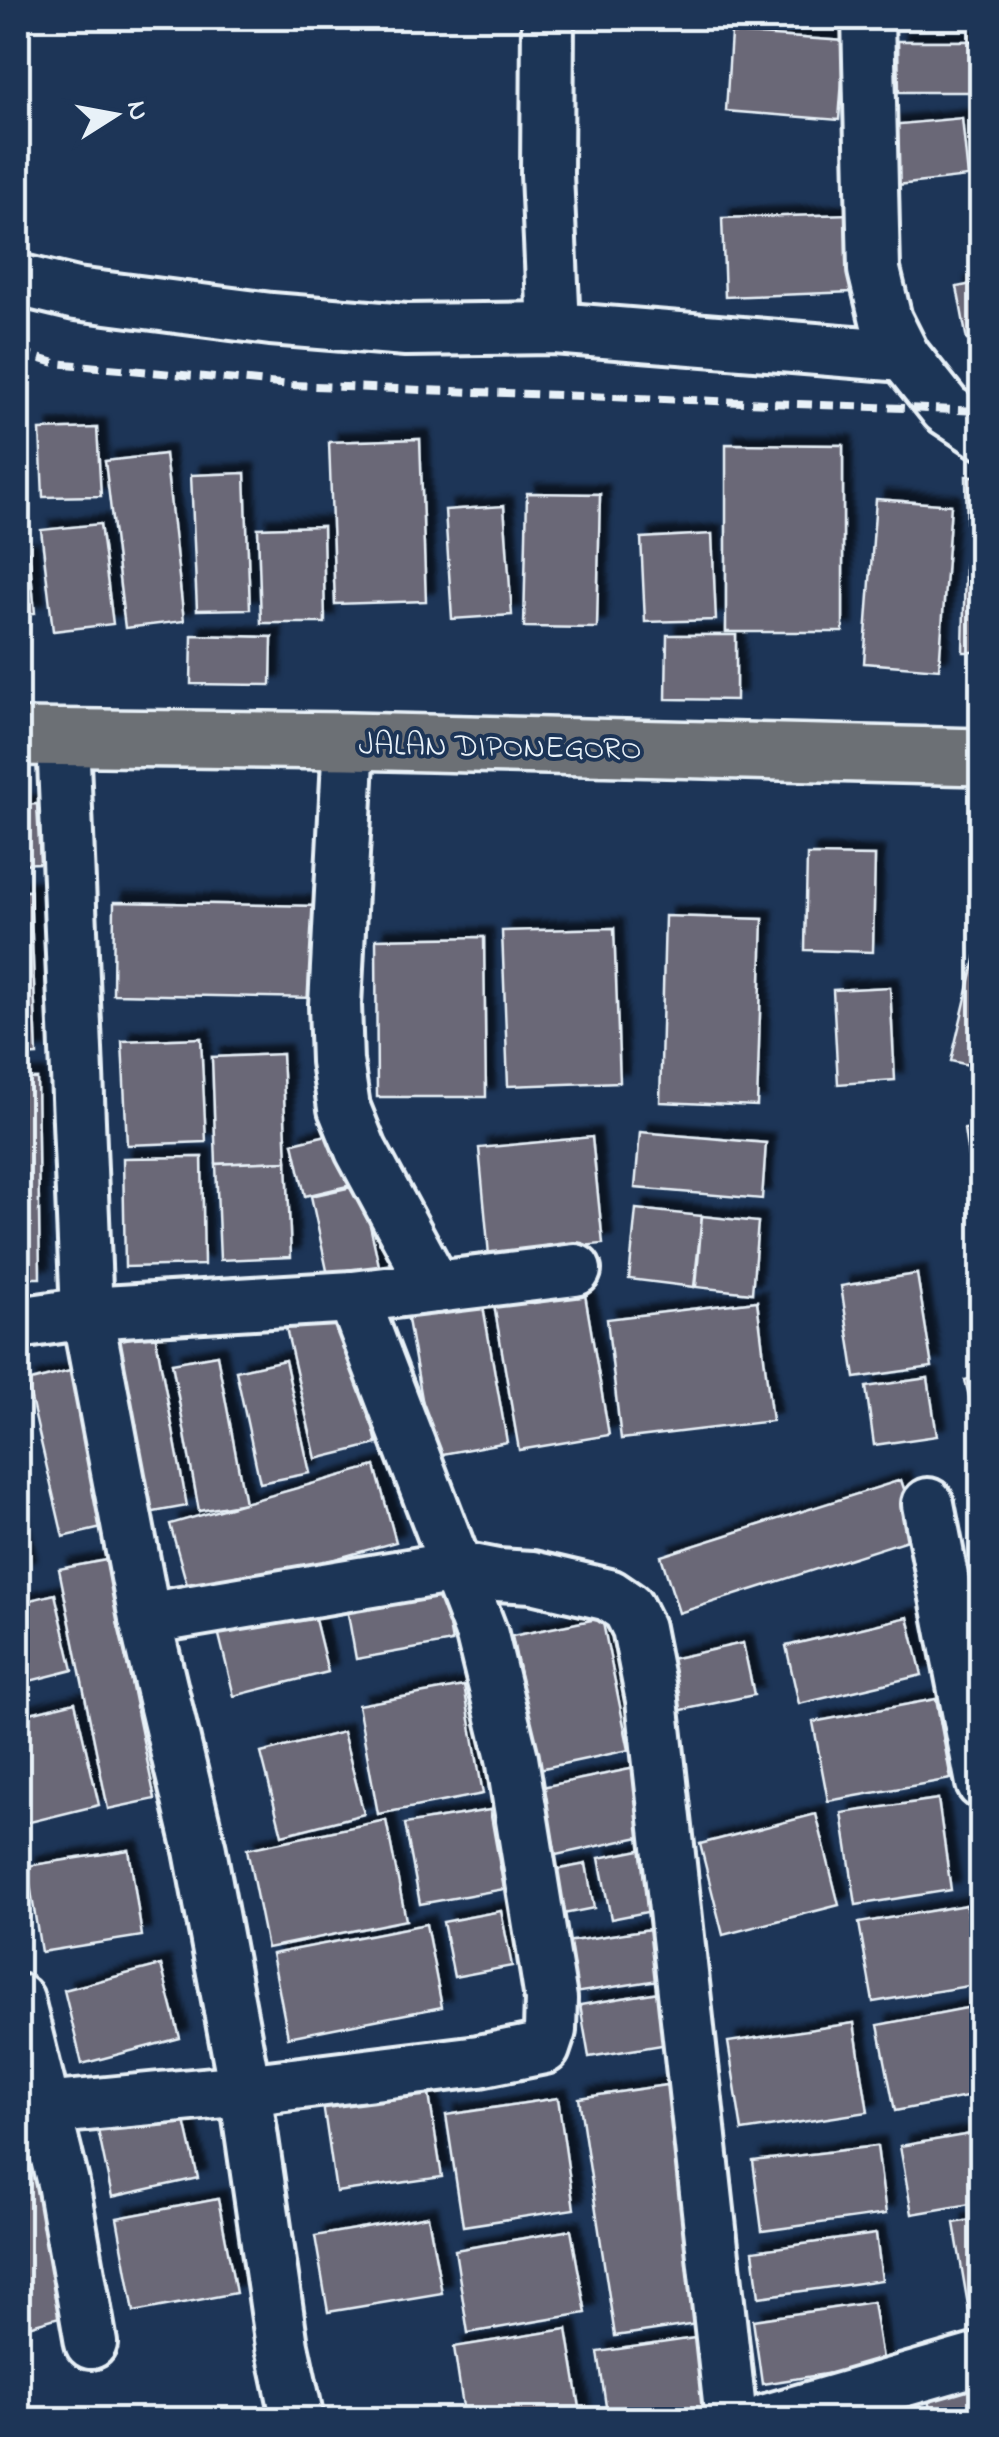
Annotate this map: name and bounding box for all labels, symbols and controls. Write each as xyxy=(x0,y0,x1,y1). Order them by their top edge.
north arrow xyxy=(65,65,165,165)
text: N xyxy=(114,98,158,124)
street label: JALAN DIPONEGORO xyxy=(358,723,642,774)

